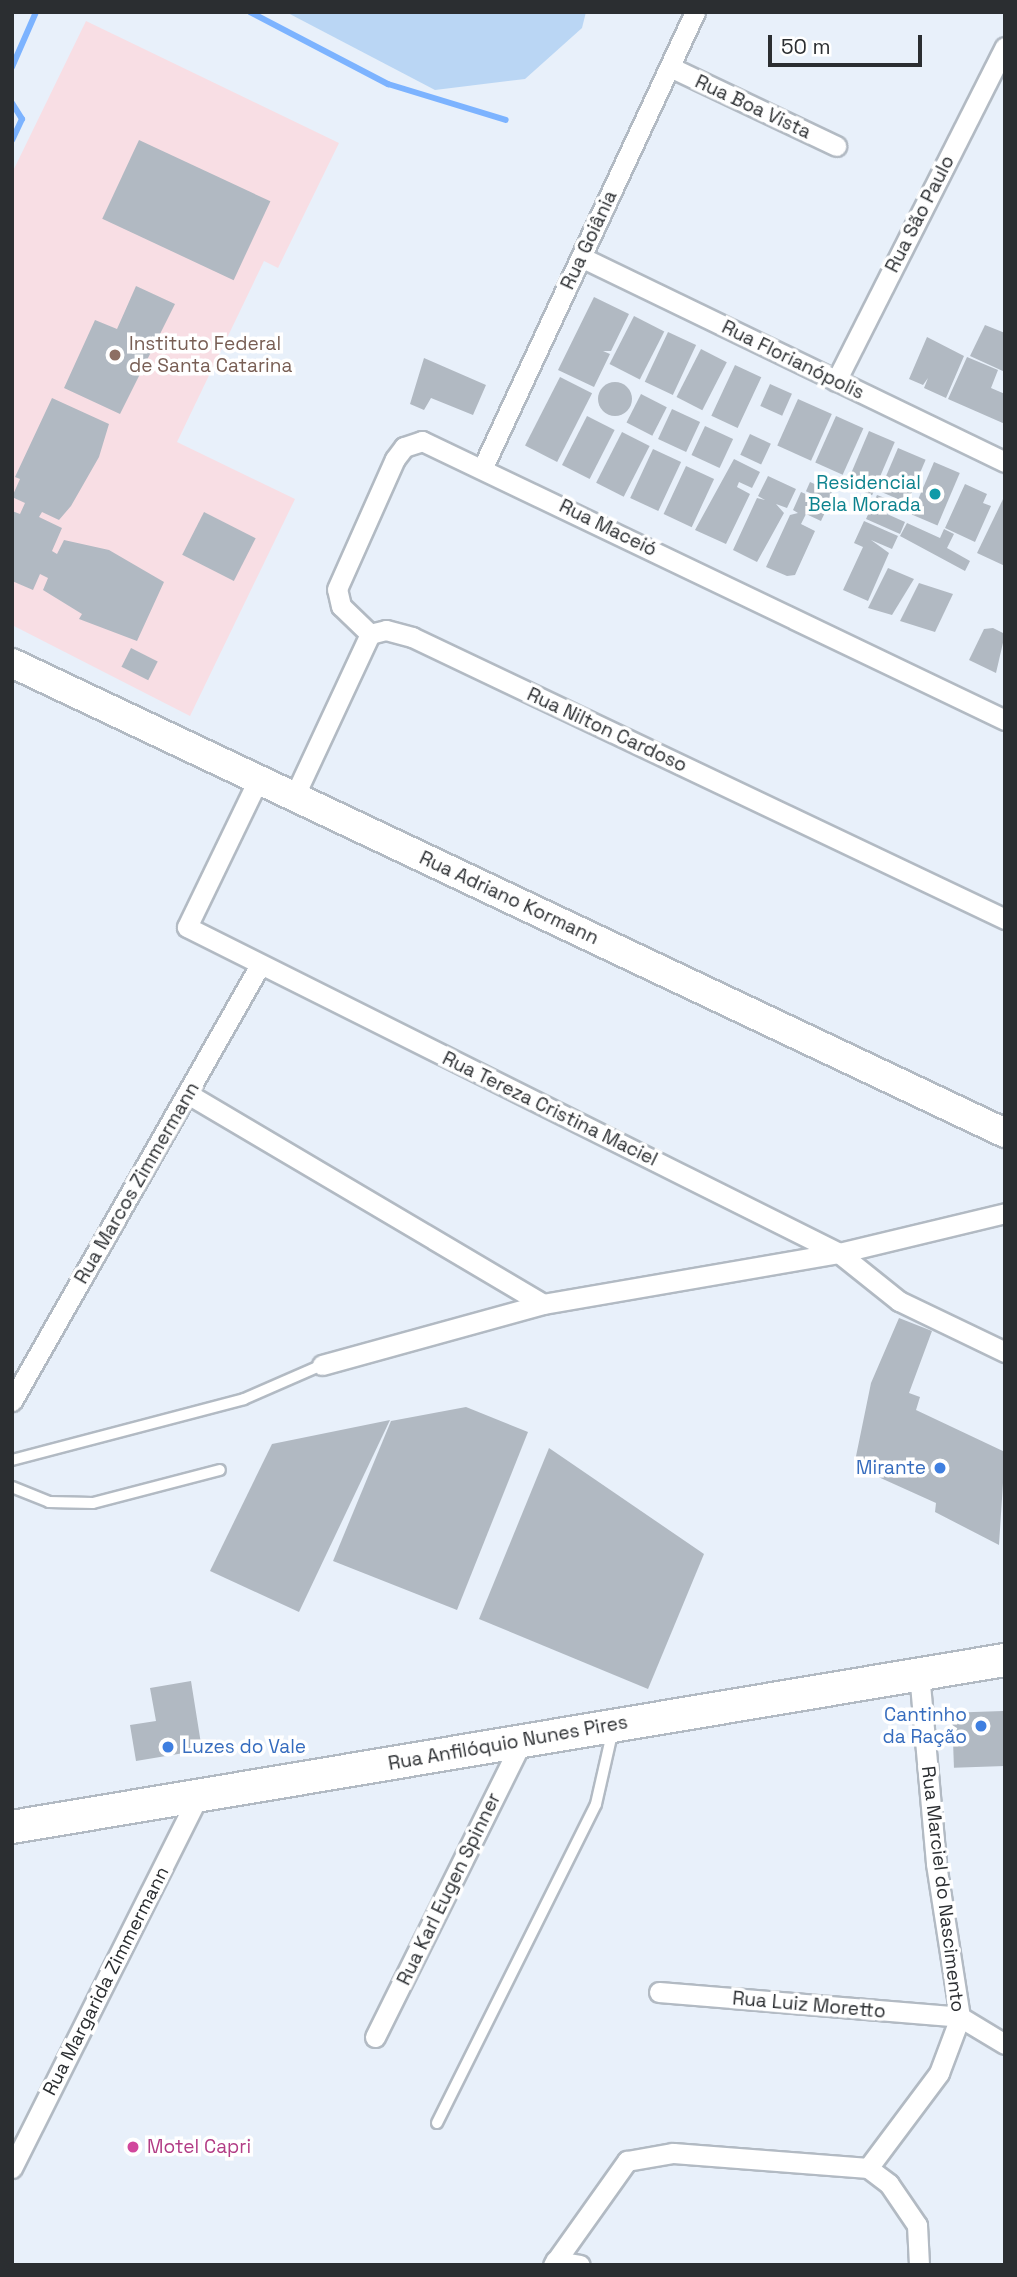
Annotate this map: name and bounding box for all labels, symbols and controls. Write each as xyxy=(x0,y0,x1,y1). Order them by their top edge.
scale bar xyxy=(772,21,926,65)
text: 50 m xyxy=(781,33,831,60)
street label: Rua Boa Vista xyxy=(691,70,815,144)
street label: Rua São Paulo xyxy=(881,152,959,276)
street label: Rua Goiânia xyxy=(556,187,622,293)
street label: Rua Florianópolis xyxy=(718,316,868,404)
place label: Instituto Federal de Santa Catarina xyxy=(129,333,292,377)
marker: Instituto Federal de Santa Catarina xyxy=(107,347,123,363)
place label: Residencial Bela Morada xyxy=(808,472,921,516)
marker: Residencial Bela Morada xyxy=(927,486,943,502)
street label: Rua Maceió xyxy=(556,495,660,561)
street label: Rua Nilton Cardoso xyxy=(523,683,691,777)
street label: Rua Adriano Kormann xyxy=(416,846,602,950)
street label: Rua Tereza Cristina Maciel xyxy=(438,1047,662,1171)
street label: Rua Marcos Zimmermann xyxy=(70,1078,204,1288)
place label: Mirante xyxy=(856,1457,926,1479)
marker: Mirante xyxy=(932,1460,948,1476)
place label: Cantinho da Ração xyxy=(883,1704,967,1748)
street label: Rua Anfilóquio Nunes Pires xyxy=(386,1711,630,1775)
marker: Cantinho da Ração xyxy=(973,1718,989,1734)
place label: Luzes do Vale xyxy=(182,1736,306,1758)
marker: Luzes do Vale xyxy=(160,1739,176,1755)
street label: Rua Marciel do Nascimento xyxy=(917,1765,969,2013)
street label: Rua Karl Eugen Spinner xyxy=(392,1789,506,1989)
street label: Rua Margarida Zimmermann xyxy=(38,1863,174,2099)
street label: Rua Luiz Moretto xyxy=(731,1987,887,2023)
place label: Motel Capri xyxy=(147,2136,251,2158)
marker: Motel Capri xyxy=(125,2139,141,2155)

